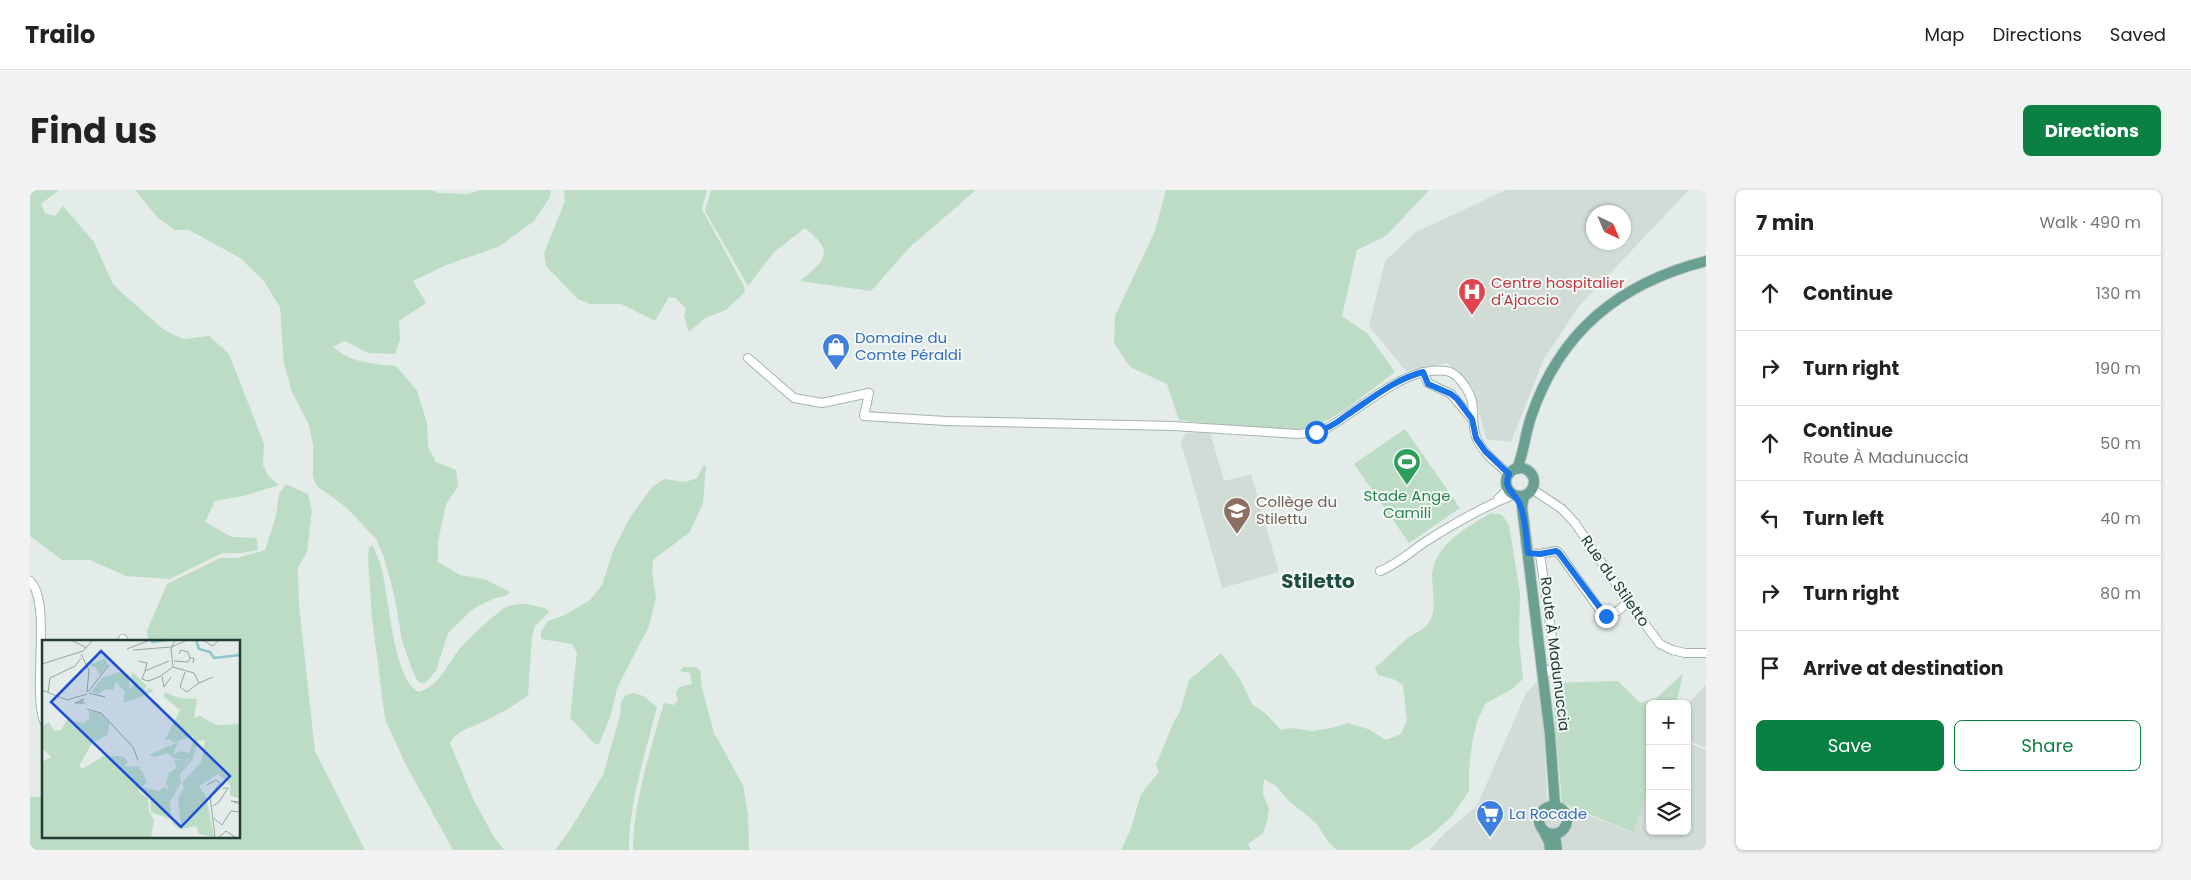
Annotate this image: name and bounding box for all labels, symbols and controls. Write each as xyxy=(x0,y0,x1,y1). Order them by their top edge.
text: Trailo xyxy=(25,18,95,51)
text: Map xyxy=(1925,22,1964,47)
text: Directions xyxy=(1992,22,2082,47)
text: Saved xyxy=(2110,22,2166,47)
button: Directions xyxy=(2023,105,2161,156)
text: Find us xyxy=(30,106,157,155)
north arrow xyxy=(1586,205,1631,250)
text: 7 min xyxy=(1756,208,1814,237)
text: Walk · 490 m xyxy=(2040,211,2141,234)
place label: Centre hospitalier d'Ajaccio xyxy=(1491,272,1625,310)
hospital icon: Centre hospitalier d'Ajaccio xyxy=(1457,277,1487,316)
icon: ahead xyxy=(1756,279,1784,307)
text: Continue xyxy=(1803,280,1893,307)
text: 130 m xyxy=(2096,282,2141,305)
place label: Domaine du Comte Péraldi xyxy=(855,327,962,365)
shop icon: Domaine du Comte Péraldi xyxy=(821,332,851,371)
icon: right xyxy=(1756,354,1784,382)
text: Turn right xyxy=(1803,355,1899,382)
text: 190 m xyxy=(2095,357,2141,380)
text: Continue xyxy=(1803,417,1893,444)
route start xyxy=(1305,421,1328,444)
icon: ahead xyxy=(1756,429,1784,457)
text: 50 m xyxy=(2100,432,2141,455)
text: Route À Madunuccia xyxy=(1803,446,1969,469)
sports icon: Stade Ange Camili xyxy=(1392,447,1422,486)
place label: Stade Ange Camili xyxy=(1363,485,1451,523)
place label: Collège du Stilettu xyxy=(1256,491,1337,529)
school or university icon: Collège du Stilettu xyxy=(1222,496,1252,535)
icon: left xyxy=(1756,504,1784,532)
text: Turn left xyxy=(1803,505,1884,532)
text: 40 m xyxy=(2100,507,2141,530)
street label: Rue du Stiletto xyxy=(1576,531,1655,631)
district label: Stiletto xyxy=(1281,567,1355,595)
street label: Route À Madunuccia xyxy=(1536,576,1575,732)
icon: right xyxy=(1756,579,1784,607)
text: Turn right xyxy=(1803,580,1899,607)
text: 80 m xyxy=(2100,582,2141,605)
route end xyxy=(1595,605,1618,628)
inset map xyxy=(42,640,240,838)
icon: arrive xyxy=(1756,654,1784,682)
text: Arrive at destination xyxy=(1803,655,2004,682)
map controls xyxy=(1646,700,1691,835)
button: + xyxy=(1646,700,1691,745)
button: Save xyxy=(1756,720,1944,771)
button: Share xyxy=(1954,720,2141,771)
button: − xyxy=(1646,745,1691,790)
button: layers xyxy=(1646,790,1691,835)
supermarket icon: La Rocade xyxy=(1475,799,1505,838)
place label: La Rocade xyxy=(1509,803,1587,824)

